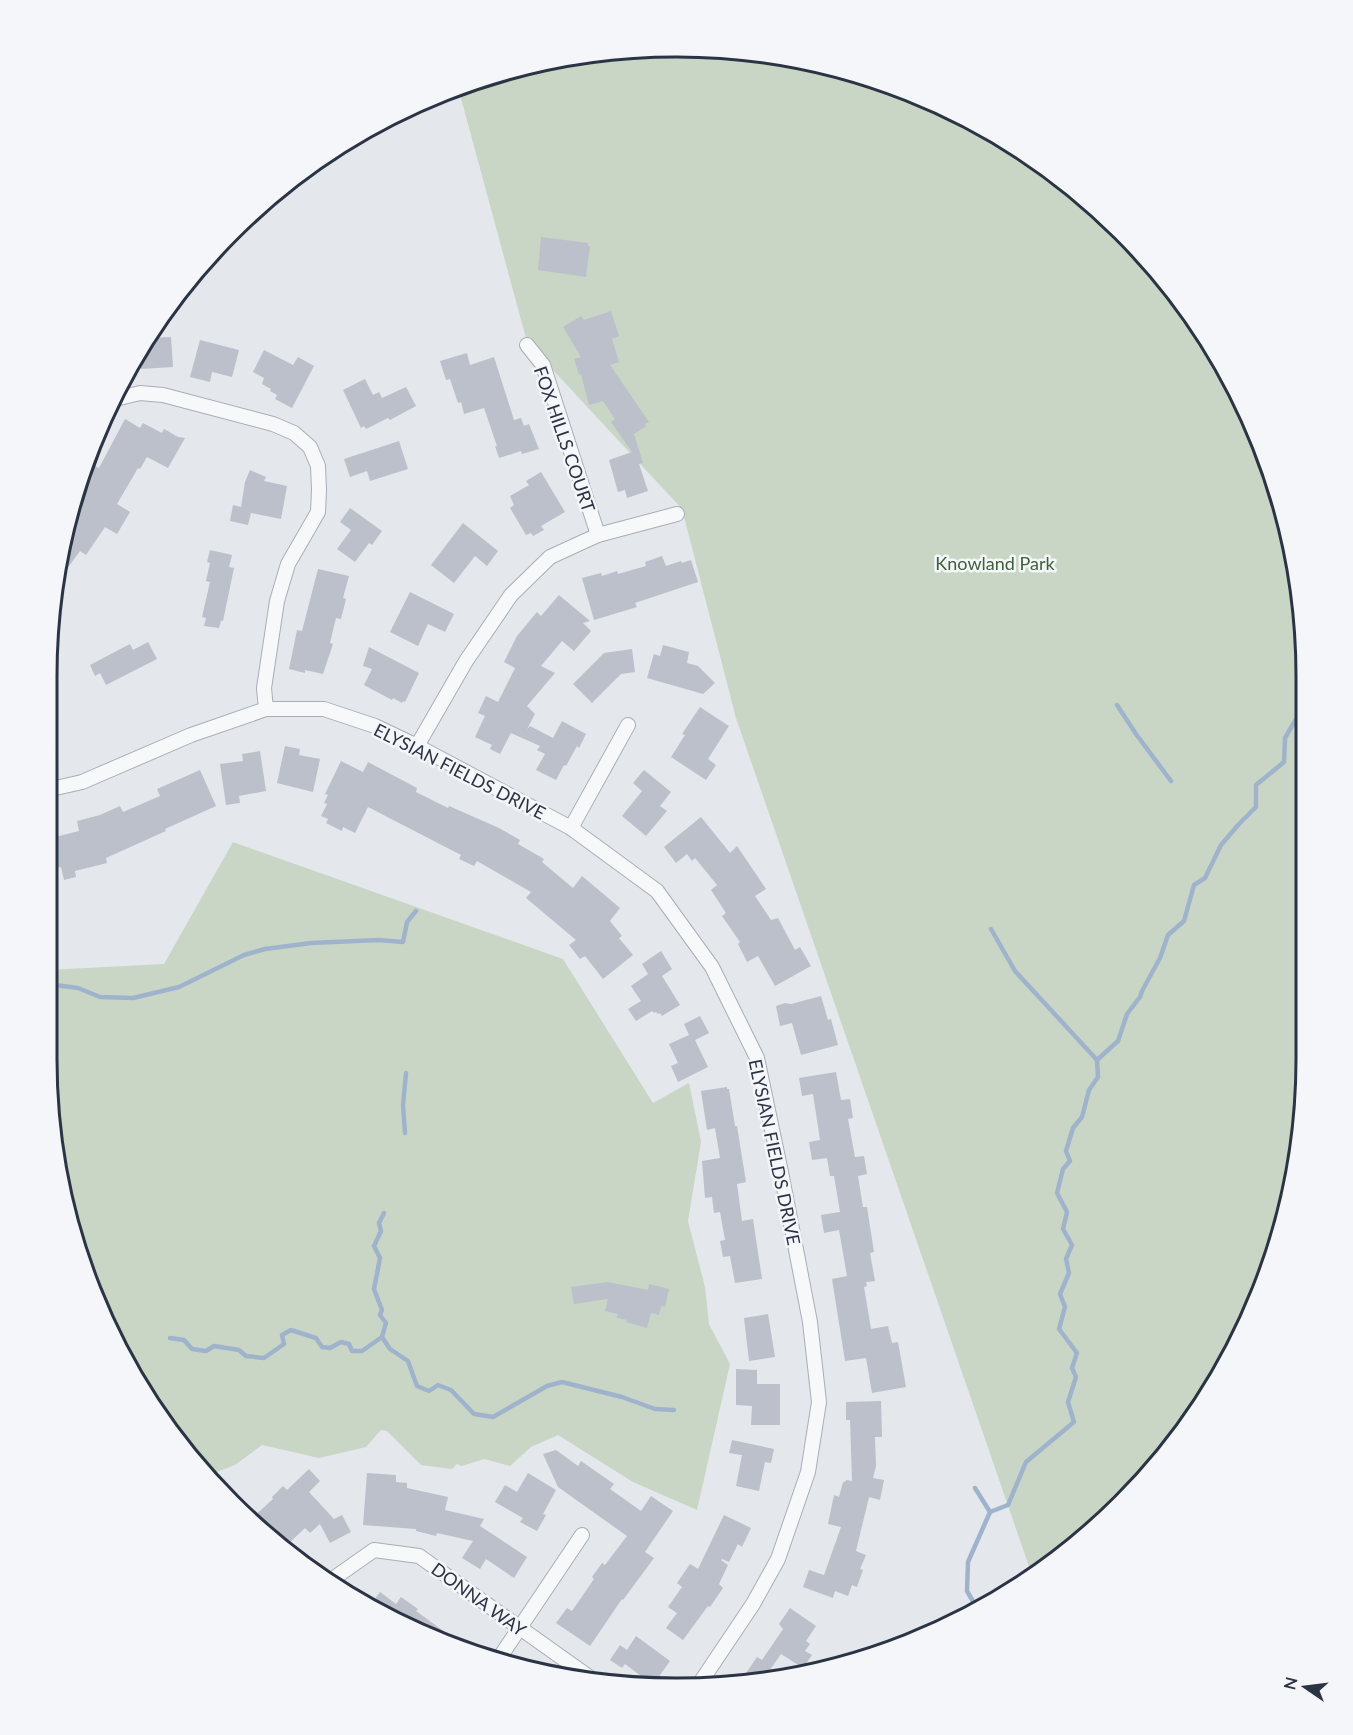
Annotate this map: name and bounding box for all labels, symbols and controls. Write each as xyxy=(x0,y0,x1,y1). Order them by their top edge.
street label: FOX HILLS COURT xyxy=(530,363,600,515)
park label: Knowland Park xyxy=(935,552,1055,574)
street label: ELYSIAN FIELDS DRIVE xyxy=(371,718,549,824)
street label: ELYSIAN FIELDS DRIVE xyxy=(745,1057,805,1247)
street label: DONNA WAY xyxy=(427,1557,531,1641)
north arrow xyxy=(1275,1657,1335,1717)
text: N xyxy=(1279,1675,1301,1692)

